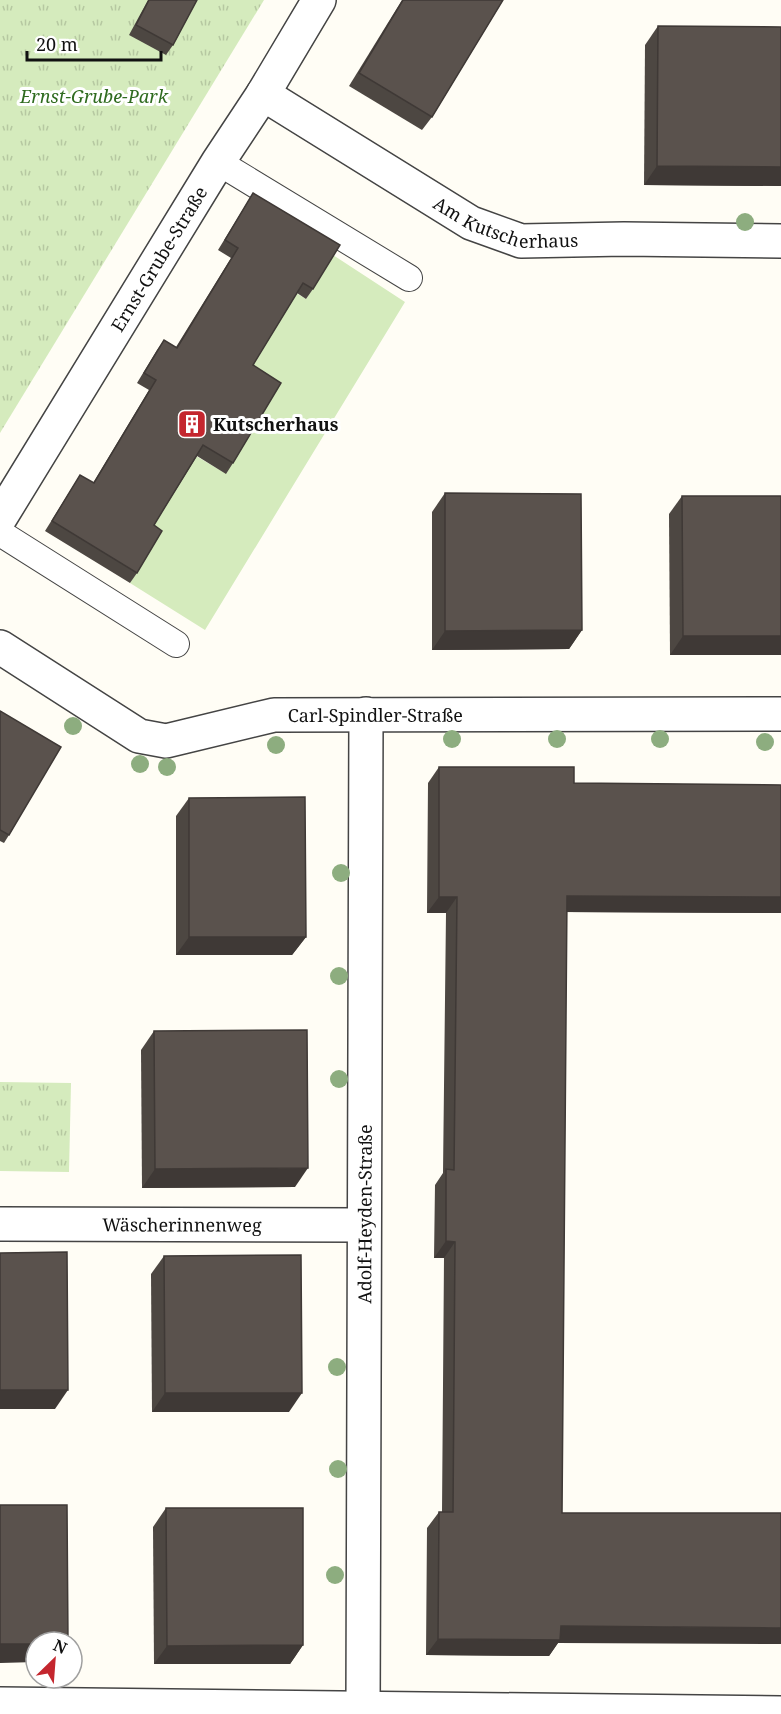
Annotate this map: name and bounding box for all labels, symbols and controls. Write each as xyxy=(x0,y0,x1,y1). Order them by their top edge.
scale bar xyxy=(27,24,160,62)
text: 20 m xyxy=(36,32,78,56)
park label: Ernst-Grube-Park xyxy=(19,84,169,108)
street label: Ernst-Grube-Straße xyxy=(105,182,212,336)
street label: Am Kutscherhaus xyxy=(429,191,578,253)
building icon: Kutscherhaus xyxy=(176,408,208,440)
place label: Kutscherhaus xyxy=(213,412,339,436)
street label: Carl-Spindler-Straße xyxy=(288,703,463,727)
street label: Adolf-Heyden-Straße xyxy=(352,1124,377,1304)
street label: Wäscherinnenweg xyxy=(102,1212,262,1237)
north arrow xyxy=(24,1630,84,1690)
text: N xyxy=(50,1634,71,1659)

